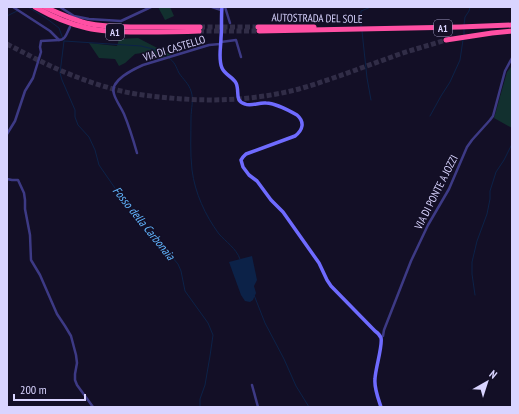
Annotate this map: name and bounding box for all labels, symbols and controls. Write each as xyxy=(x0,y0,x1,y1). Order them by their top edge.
street label: AUTOSTRADA DEL SOLE xyxy=(271,10,363,26)
road number: A1 xyxy=(434,20,452,36)
road number: A1 xyxy=(106,24,124,40)
street label: VIA DI CASTELLO xyxy=(140,32,207,64)
street label: VIA DI PONTE A JOZZI xyxy=(411,152,461,232)
water label: Fosso della Carbonaia xyxy=(110,183,179,264)
north arrow xyxy=(467,362,507,402)
text: N xyxy=(487,367,500,382)
scale bar xyxy=(14,376,85,402)
text: 200 m xyxy=(20,382,47,397)

